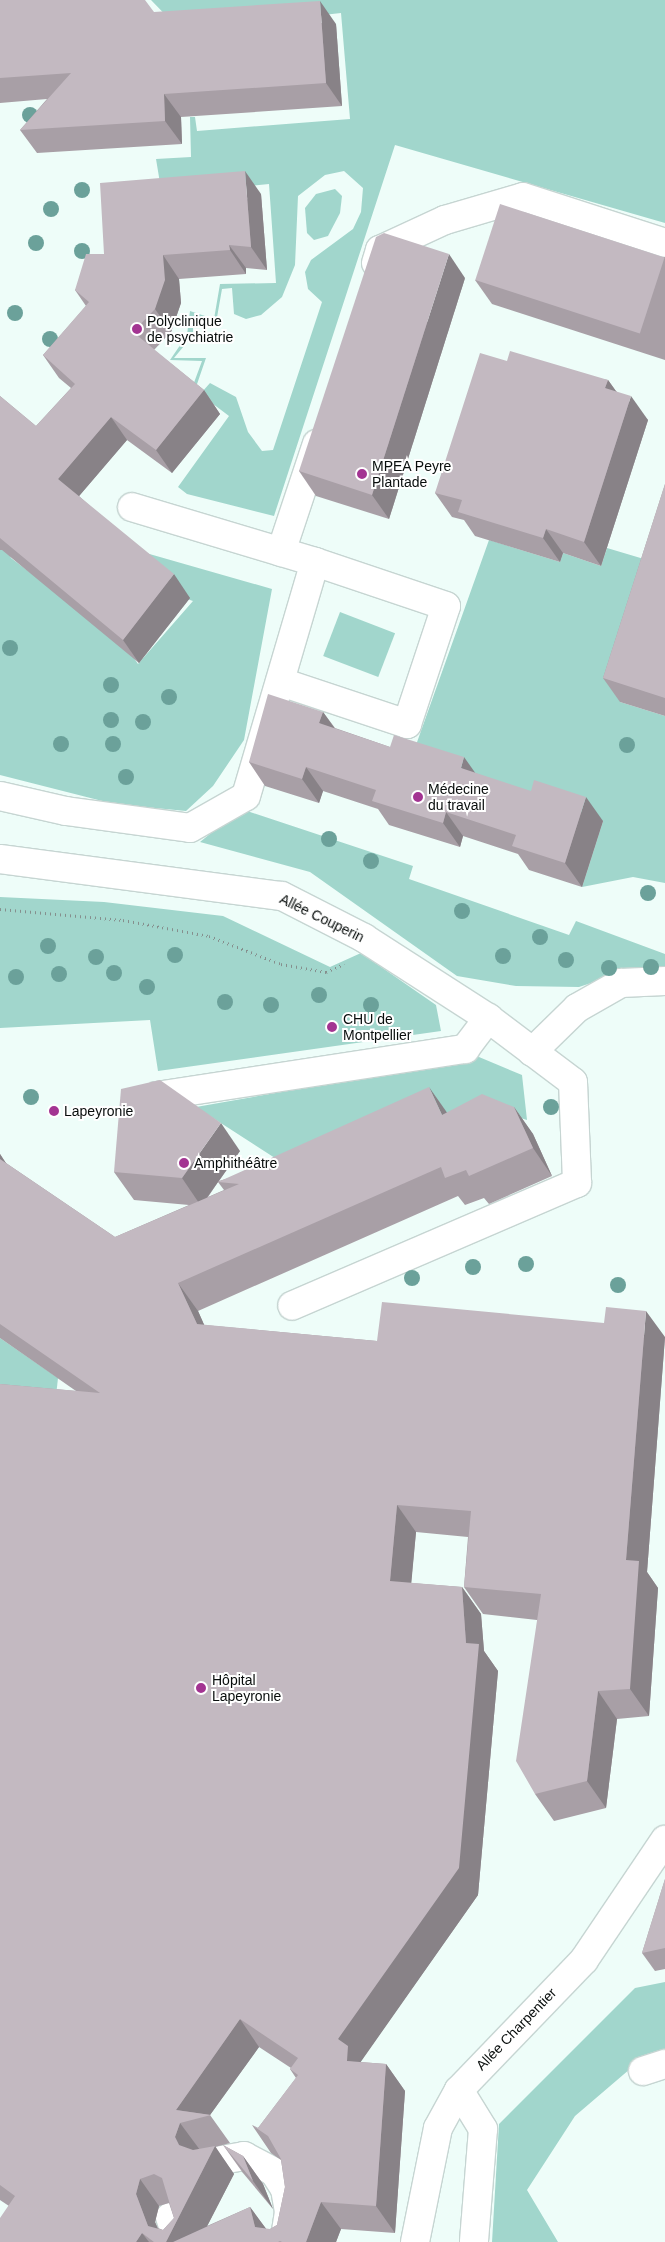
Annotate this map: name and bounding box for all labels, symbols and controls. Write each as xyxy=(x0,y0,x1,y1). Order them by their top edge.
place label: Polyclinique de psychiatrie xyxy=(147,313,233,346)
marker: Polyclinique de psychiatrie xyxy=(131,323,143,335)
place label: MPEA Peyre Plantade xyxy=(372,458,452,491)
marker: MPEA Peyre Plantade xyxy=(356,468,368,480)
place label: Médecine du travail xyxy=(428,781,489,814)
marker: Médecine du travail xyxy=(412,791,424,803)
street label: Allée Couperin xyxy=(277,890,367,946)
place label: CHU de Montpellier xyxy=(343,1011,411,1044)
marker: CHU de Montpellier xyxy=(325,1020,339,1034)
place label: Lapeyronie xyxy=(64,1103,133,1119)
marker: Lapeyronie xyxy=(48,1105,60,1117)
place label: Amphithéâtre xyxy=(194,1155,277,1171)
marker: Amphithéâtre xyxy=(178,1157,190,1169)
place label: Hôpital Lapeyronie xyxy=(212,1672,281,1704)
marker: Hôpital Lapeyronie xyxy=(194,1681,208,1695)
street label: Allée Charpentier xyxy=(472,1984,560,2074)

